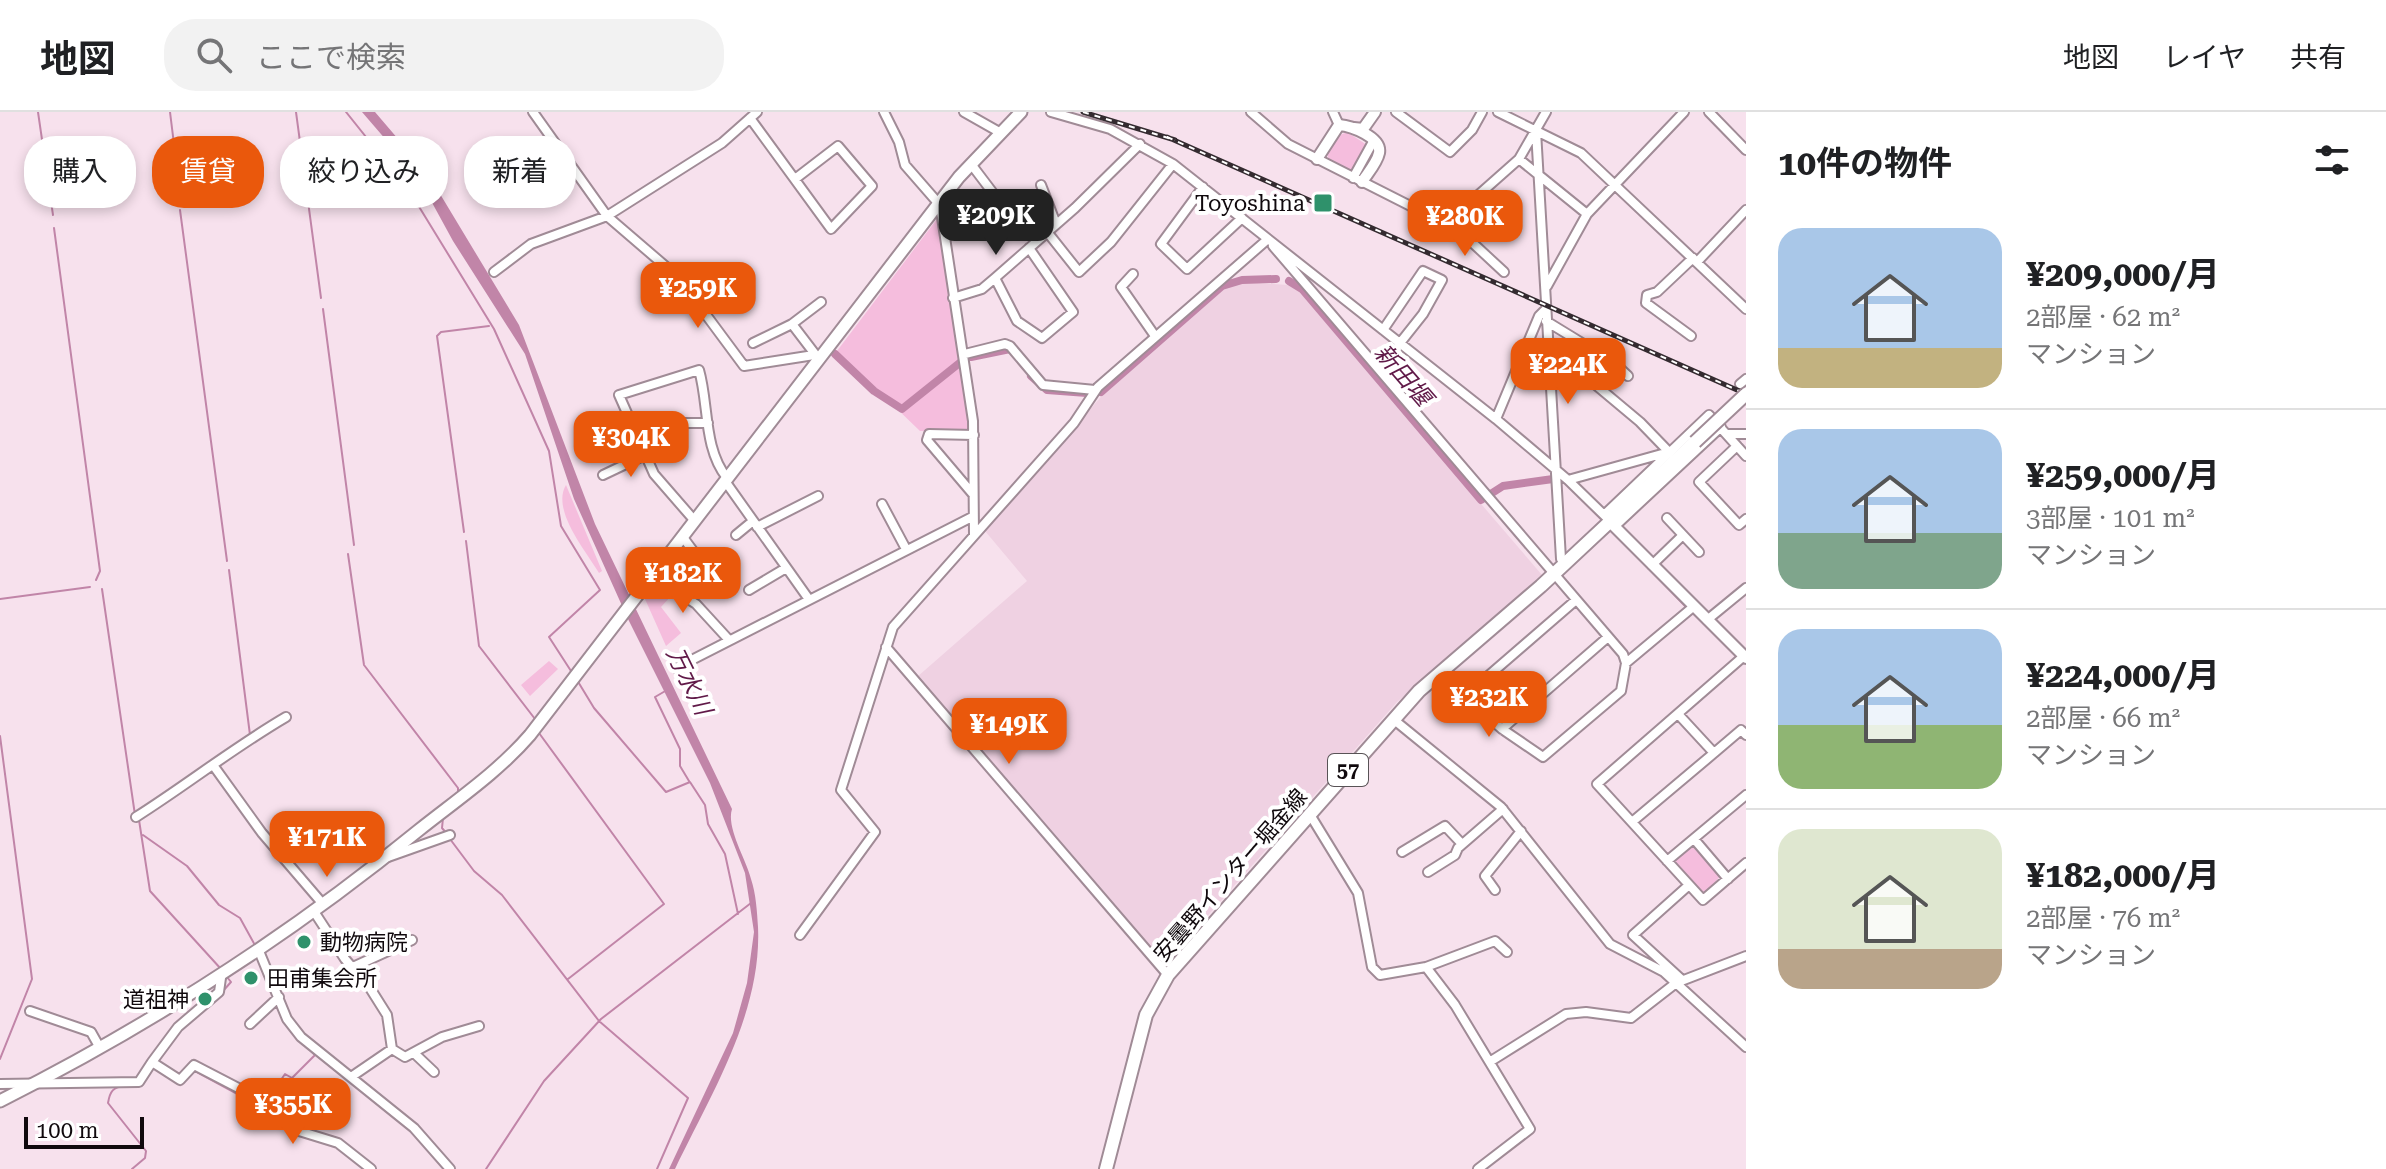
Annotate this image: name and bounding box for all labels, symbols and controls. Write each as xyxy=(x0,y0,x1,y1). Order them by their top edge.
search box xyxy=(164,19,724,91)
icon: search xyxy=(192,33,236,77)
text: 地図 xyxy=(40,37,116,81)
text: ここで検索 xyxy=(256,40,406,75)
text: 地図 xyxy=(2063,41,2119,74)
text: レイヤ xyxy=(2163,41,2246,74)
text: 共有 xyxy=(2290,41,2346,74)
chip: 購入 xyxy=(24,136,136,208)
chip: 賃貸 xyxy=(152,136,264,208)
chip: 絞り込み xyxy=(280,136,448,208)
chip: 新着 xyxy=(464,136,576,208)
icon: filters xyxy=(2310,138,2354,182)
text: 10件の物件 xyxy=(1778,143,1952,183)
pin: ¥209K xyxy=(940,189,1052,257)
pin: ¥280K xyxy=(1409,190,1521,258)
place label: Toyoshina xyxy=(1195,191,1305,216)
marker: Toyoshina xyxy=(1312,192,1334,214)
text: ¥209K xyxy=(957,200,1035,230)
text: ¥280K xyxy=(1426,201,1504,231)
text: ¥209,000/月 xyxy=(2026,254,2220,294)
icon: home xyxy=(1842,260,1938,356)
pin: ¥259K xyxy=(642,262,754,330)
text: ¥259K xyxy=(659,273,737,303)
text: 2部屋 · 62 m² xyxy=(2026,302,2180,332)
pin: ¥224K xyxy=(1512,338,1624,406)
water label: 新田堰 xyxy=(1369,339,1440,414)
text: マンション xyxy=(2026,339,2156,369)
text: ¥224K xyxy=(1529,349,1607,379)
pin: ¥304K xyxy=(575,411,687,479)
text: ¥304K xyxy=(592,422,670,452)
text: ¥259,000/月 xyxy=(2026,455,2220,495)
icon: home xyxy=(1842,461,1938,557)
text: 3部屋 · 101 m² xyxy=(2026,503,2195,533)
text: マンション xyxy=(2026,540,2156,570)
pin: ¥182K xyxy=(627,547,739,615)
text: ¥182K xyxy=(644,558,722,588)
water label: 万水川 xyxy=(661,643,719,722)
text: ¥224,000/月 xyxy=(2026,655,2220,695)
icon: home xyxy=(1842,661,1938,757)
pin: ¥232K xyxy=(1433,671,1545,739)
text: ¥232K xyxy=(1450,682,1528,712)
pin: ¥149K xyxy=(953,698,1065,766)
text: 2部屋 · 66 m² xyxy=(2026,703,2180,733)
text: ¥149K xyxy=(970,709,1048,739)
text: マンション xyxy=(2026,740,2156,770)
road number: 57 xyxy=(1328,754,1368,786)
street label: 安曇野インター堀金線 xyxy=(1149,784,1312,967)
pin: ¥171K xyxy=(271,811,383,879)
text: ¥171K xyxy=(288,822,366,852)
text: ¥182,000/月 xyxy=(2026,855,2220,895)
icon: home xyxy=(1842,861,1938,957)
text: 2部屋 · 76 m² xyxy=(2026,903,2180,933)
place label: 動物病院 xyxy=(320,930,408,955)
marker: 動物病院 xyxy=(295,933,313,951)
text: マンション xyxy=(2026,940,2156,970)
place label: 田甫集会所 xyxy=(267,966,377,991)
marker: 田甫集会所 xyxy=(242,969,260,987)
place label: 道祖神 xyxy=(123,987,189,1012)
marker: 道祖神 xyxy=(196,990,214,1008)
pin: ¥355K xyxy=(237,1078,349,1146)
text: ¥355K xyxy=(254,1089,332,1119)
scale bar xyxy=(24,1113,144,1149)
text: 100 m xyxy=(36,1118,99,1143)

